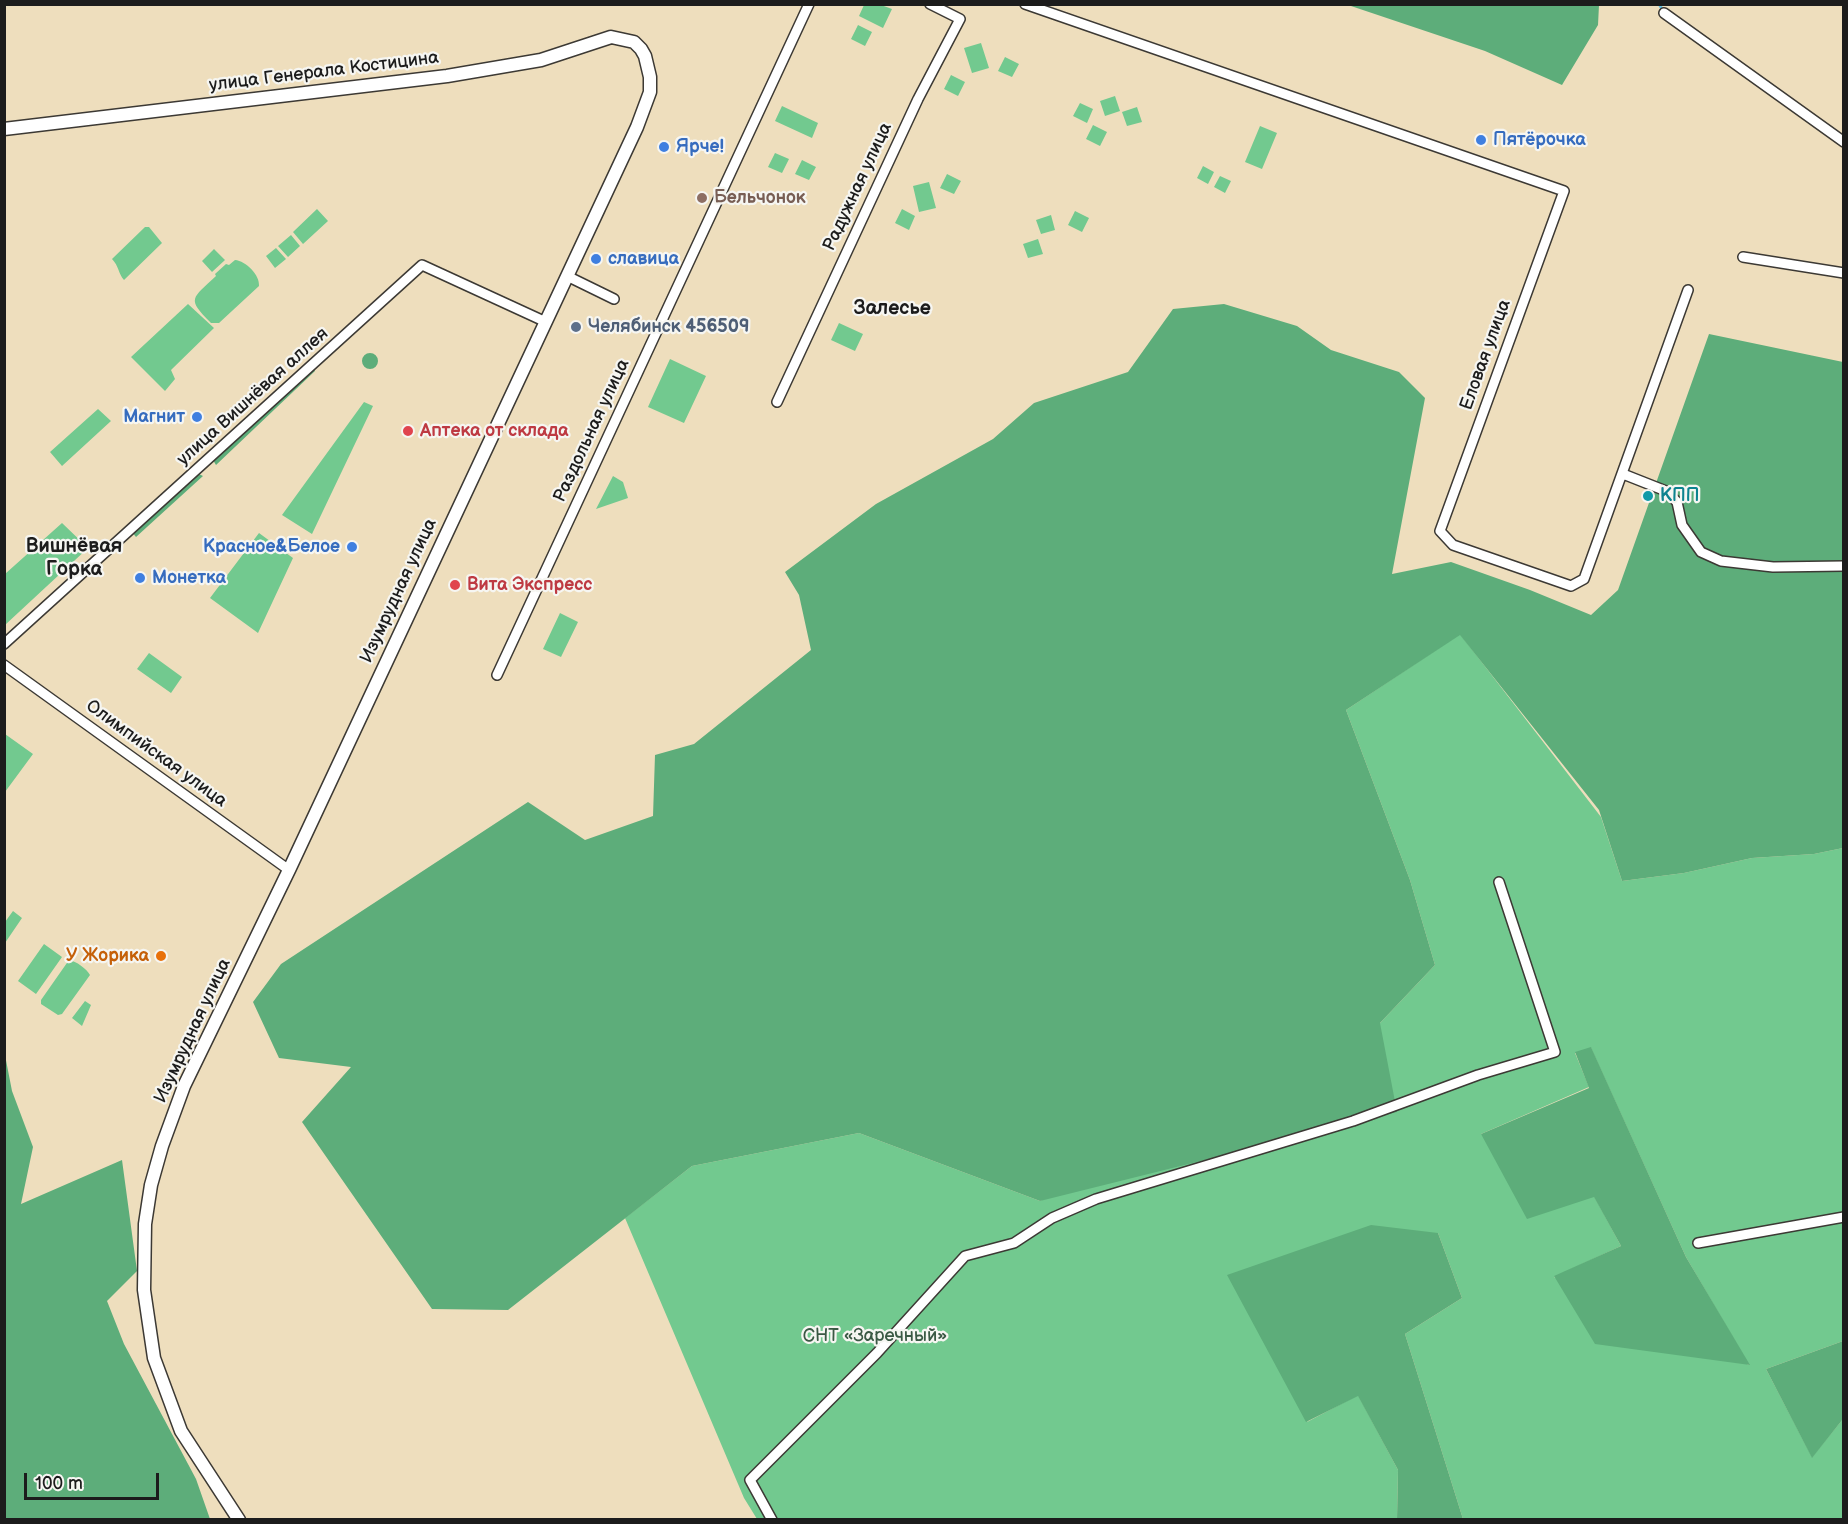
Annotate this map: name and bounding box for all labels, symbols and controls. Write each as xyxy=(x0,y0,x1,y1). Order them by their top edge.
street label: улица Генерала Костицина xyxy=(208,47,440,97)
street label: Радужная улица xyxy=(819,119,897,255)
place label: Пятёрочка xyxy=(1493,129,1586,151)
marker: Пятёрочка xyxy=(1474,133,1488,147)
place label: Ярче! xyxy=(676,136,724,158)
marker: Ярче! xyxy=(657,140,671,154)
place label: Бельчонок xyxy=(714,187,806,209)
marker: Бельчонок xyxy=(695,191,709,205)
place label: славица xyxy=(608,248,679,270)
marker: славица xyxy=(589,252,603,266)
district label: Залесье xyxy=(853,297,931,321)
street label: Еловая улица xyxy=(1456,297,1516,413)
place label: Челябинск 456509 xyxy=(588,316,749,338)
marker: Челябинск 456509 xyxy=(569,320,583,334)
street label: улица Вишнёвая аллея xyxy=(173,323,333,471)
street label: Раздольная улица xyxy=(549,356,635,506)
place label: Магнит xyxy=(123,406,185,428)
marker: Магнит xyxy=(190,410,204,424)
place label: Аптека от склада xyxy=(420,420,568,442)
marker: Аптека от склада xyxy=(401,424,415,438)
place label: КПП xyxy=(1660,485,1699,507)
marker: КПП xyxy=(1641,489,1655,503)
street label: Изумрудная улица xyxy=(356,515,442,667)
district label: Вишнёвая Горка xyxy=(26,535,122,582)
place label: Красное&Белое xyxy=(203,536,340,558)
marker: Красное&Белое xyxy=(345,540,359,554)
place label: Монетка xyxy=(152,567,226,589)
marker: Монетка xyxy=(133,571,147,585)
place label: Вита Экспресс xyxy=(467,574,592,596)
marker: Вита Экспресс xyxy=(448,578,462,592)
street label: Олимпийская улица xyxy=(81,696,231,812)
place label: У Жорика xyxy=(66,945,149,967)
marker: У Жорика xyxy=(154,949,168,963)
street label: Изумрудная улица xyxy=(150,955,236,1107)
park label: СНТ «Заречный» xyxy=(803,1325,947,1347)
scale bar xyxy=(27,1461,162,1499)
text: 100 m xyxy=(35,1473,83,1494)

